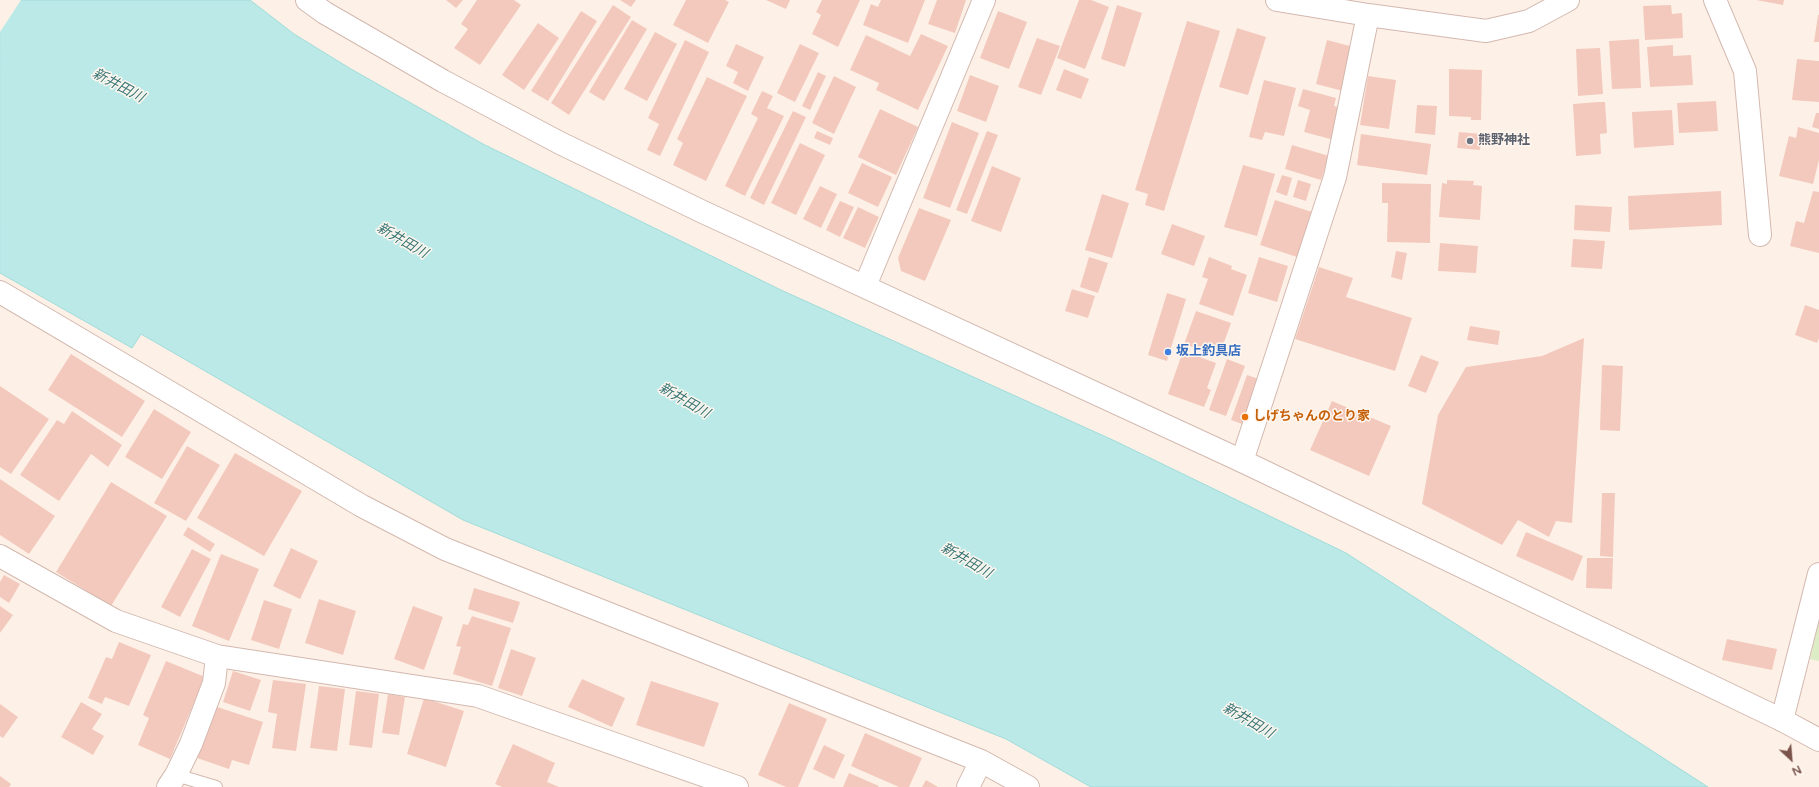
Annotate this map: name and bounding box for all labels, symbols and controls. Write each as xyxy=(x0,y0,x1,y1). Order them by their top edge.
water label: 新井田川 xyxy=(89,65,147,107)
place label: 熊野神社 xyxy=(1478,133,1530,149)
marker: 熊野神社 xyxy=(1465,136,1475,146)
water label: 新井田川 xyxy=(374,220,430,262)
place label: 坂上釣具店 xyxy=(1176,344,1241,360)
marker: 坂上釣具店 xyxy=(1163,347,1173,357)
water label: 新井田川 xyxy=(656,380,712,422)
place label: しげちゃんのとり家 xyxy=(1253,409,1370,425)
marker: しげちゃんのとり家 xyxy=(1240,412,1250,422)
water label: 新井田川 xyxy=(938,540,994,582)
water label: 新井田川 xyxy=(1220,700,1276,742)
north arrow xyxy=(1771,739,1811,779)
text: N xyxy=(1790,762,1803,778)

